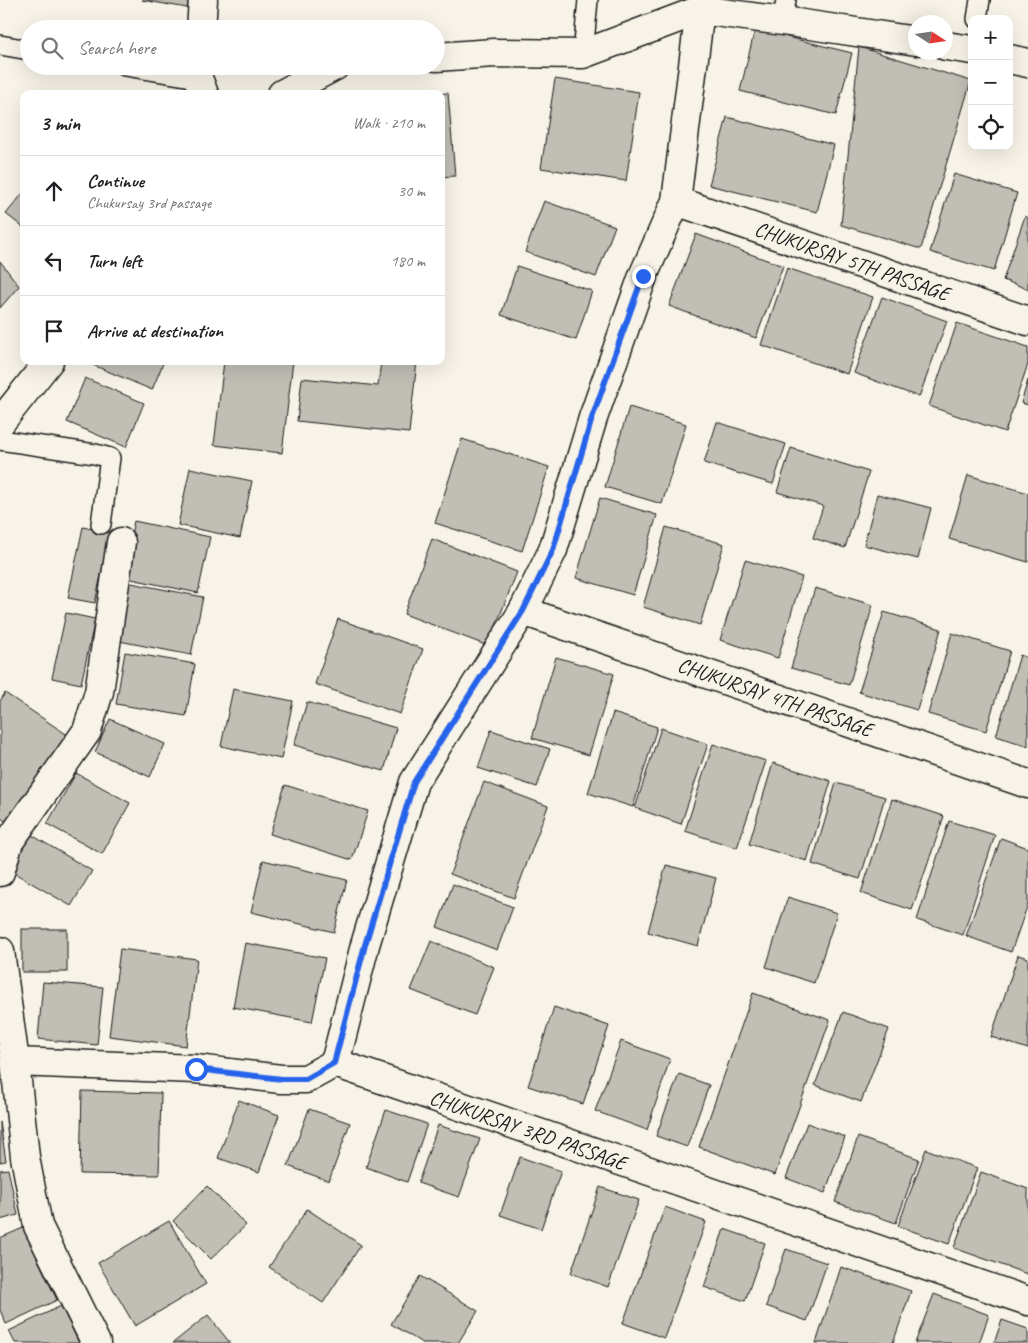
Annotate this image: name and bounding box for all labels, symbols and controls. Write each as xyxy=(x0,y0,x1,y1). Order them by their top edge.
north arrow xyxy=(908,15,953,60)
map controls xyxy=(968,15,1013,150)
button: + xyxy=(968,15,1013,60)
search box xyxy=(20,20,445,75)
icon: search xyxy=(38,34,66,62)
text: Search here xyxy=(78,36,155,60)
button: − xyxy=(968,60,1013,105)
button: locate xyxy=(968,105,1013,150)
text: 3 min xyxy=(40,110,80,136)
text: Walk · 210 m xyxy=(353,113,425,133)
text: Continue xyxy=(87,169,144,193)
icon: ahead xyxy=(40,177,68,205)
text: 30 m xyxy=(398,181,425,201)
text: Chukursay 3rd passage xyxy=(87,193,211,213)
street label: CHUKURSAY 5TH PASSAGE xyxy=(751,215,955,307)
icon: left xyxy=(40,247,68,275)
text: Turn left xyxy=(87,249,142,273)
text: 180 m xyxy=(391,251,425,271)
route end xyxy=(632,265,655,288)
icon: arrive xyxy=(40,317,68,345)
text: Arrive at destination xyxy=(87,319,223,343)
street label: CHUKURSAY 4TH PASSAGE xyxy=(674,651,878,743)
route start xyxy=(185,1058,208,1081)
street label: CHUKURSAY 3RD PASSAGE xyxy=(426,1084,632,1177)

